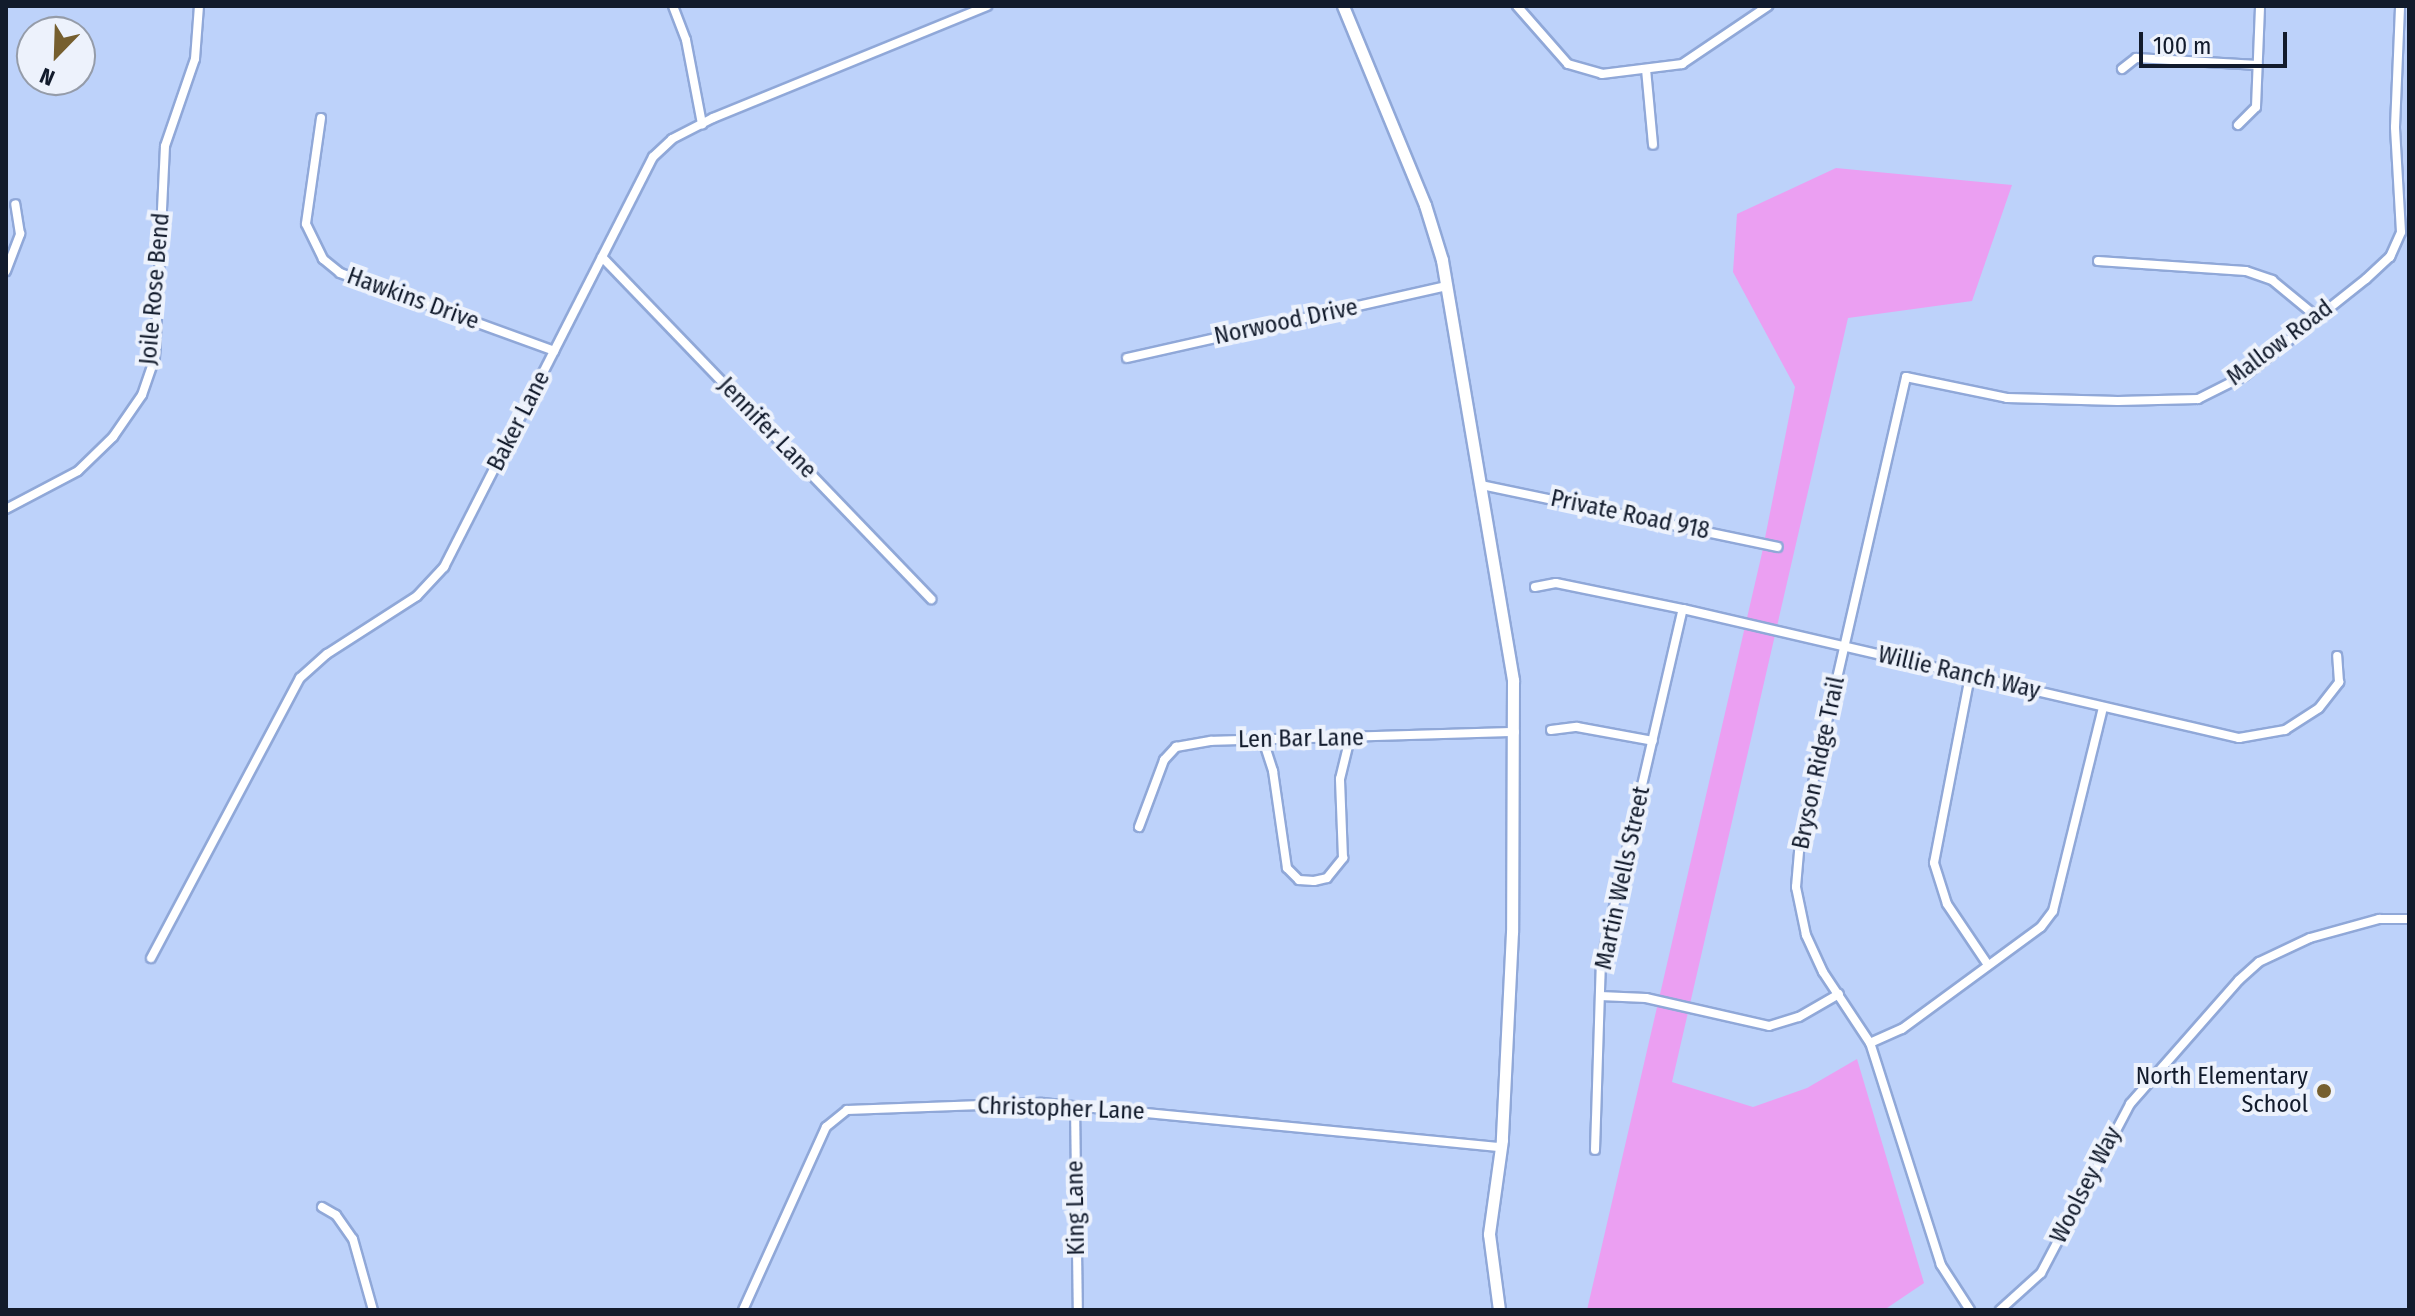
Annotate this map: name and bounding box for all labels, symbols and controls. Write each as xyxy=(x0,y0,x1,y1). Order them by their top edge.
north arrow xyxy=(16,16,96,96)
scale bar xyxy=(2143,16,2291,66)
text: 100 m xyxy=(2153,32,2211,60)
text: N xyxy=(36,62,59,92)
street label: Joile Rose Bend xyxy=(134,212,176,366)
street label: Hawkins Drive xyxy=(343,262,483,336)
street label: Norwood Drive xyxy=(1212,293,1360,351)
street label: Mallow Road xyxy=(2221,294,2339,392)
street label: Baker Lane xyxy=(482,366,556,476)
street label: Jennifer Lane xyxy=(712,371,822,485)
street label: Private Road 918 xyxy=(1548,484,1712,546)
street label: Willie Ranch Way xyxy=(1875,640,2043,706)
street label: Bryson Ridge Trail xyxy=(1787,674,1851,852)
street label: Len Bar Lane xyxy=(1238,724,1364,754)
street label: Martin Wells Street xyxy=(1590,784,1656,972)
place label: North Elementary School xyxy=(2136,1063,2308,1119)
marker: North Elementary School xyxy=(2315,1082,2333,1100)
street label: Christopher Lane xyxy=(977,1092,1145,1126)
street label: Woolsey Way xyxy=(2044,1122,2128,1248)
street label: King Lane xyxy=(1061,1160,1091,1256)

